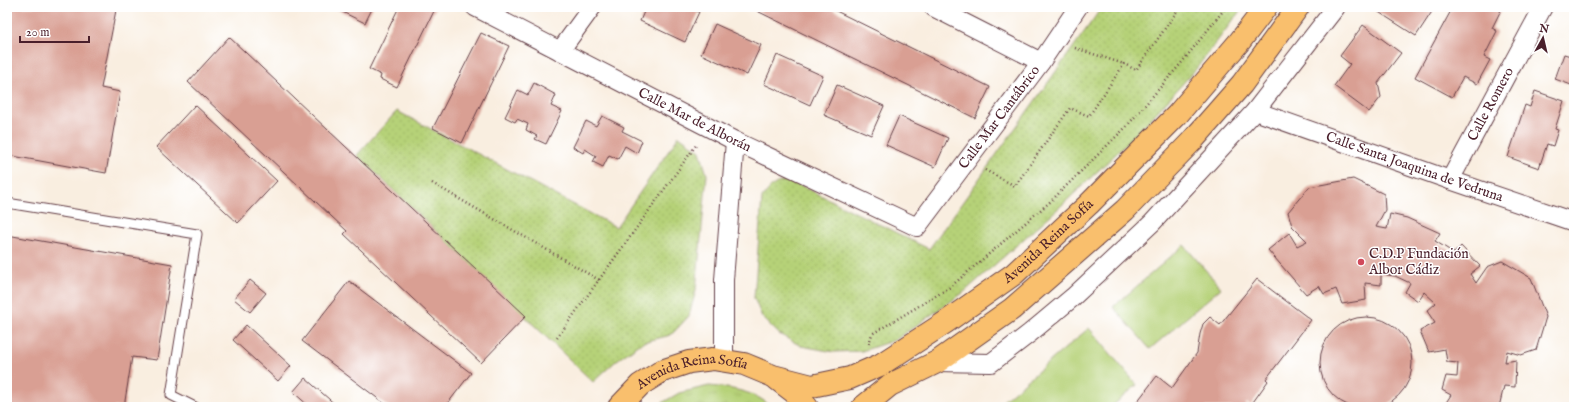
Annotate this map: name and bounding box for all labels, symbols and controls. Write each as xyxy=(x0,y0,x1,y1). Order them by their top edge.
scale bar xyxy=(20,18,89,44)
north arrow xyxy=(1523,18,1563,58)
text: N xyxy=(1538,21,1550,37)
text: 20 m xyxy=(26,25,49,40)
street label: Calle Mar Cantábrico xyxy=(955,62,1044,173)
street label: Calle Romero xyxy=(1464,64,1518,144)
street label: Calle Mar de Alborán xyxy=(635,84,755,157)
street label: Calle Santa Joaquina de Vedruna xyxy=(1323,128,1506,207)
street label: Avenida Reina Sofía xyxy=(999,195,1098,288)
place label: C.D.P Fundación Albor Cádiz xyxy=(1368,245,1469,279)
marker: C.D.P Fundación Albor Cádiz xyxy=(1356,257,1366,267)
street label: Avenida Reina Sofía xyxy=(632,350,752,395)

